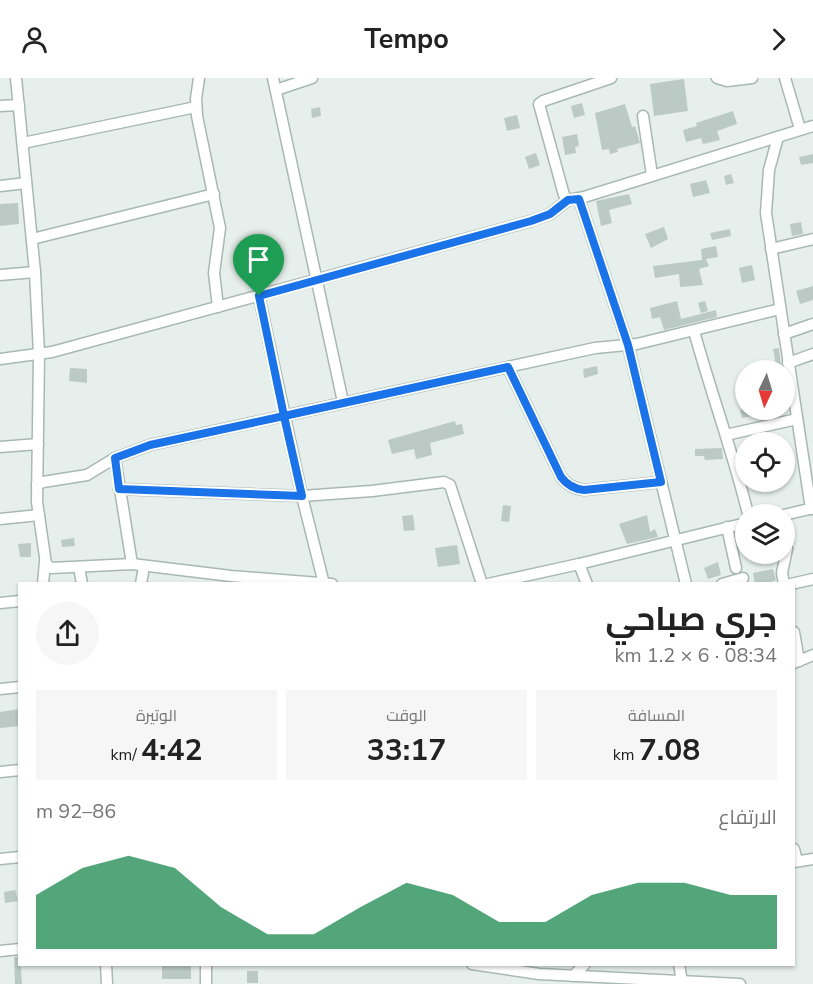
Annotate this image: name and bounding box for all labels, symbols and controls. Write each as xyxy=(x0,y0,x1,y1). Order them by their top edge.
text: Tempo xyxy=(364,21,449,58)
icon: person xyxy=(18,23,51,56)
icon: forward xyxy=(762,23,795,56)
pin xyxy=(233,234,284,296)
icon: arrive xyxy=(242,243,275,276)
north arrow xyxy=(735,360,795,420)
map controls xyxy=(735,360,795,564)
button: locate xyxy=(735,432,795,492)
button: layers xyxy=(735,504,795,564)
text: جري صباحي xyxy=(605,597,777,642)
button: share xyxy=(36,602,99,665)
text: 08:34 · 6 × 1.2 km xyxy=(614,642,777,669)
text: الوتيرة xyxy=(136,705,177,727)
text: الوقت xyxy=(386,705,427,727)
text: المسافة xyxy=(628,705,685,727)
text: 4:42 xyxy=(141,730,202,771)
text: 33:17 xyxy=(367,730,446,771)
text: 7.08 xyxy=(639,730,700,771)
text: /km xyxy=(111,744,141,766)
text: km xyxy=(613,744,639,766)
text: 86–92 m xyxy=(36,798,116,825)
text: الارتفاع xyxy=(718,804,777,831)

